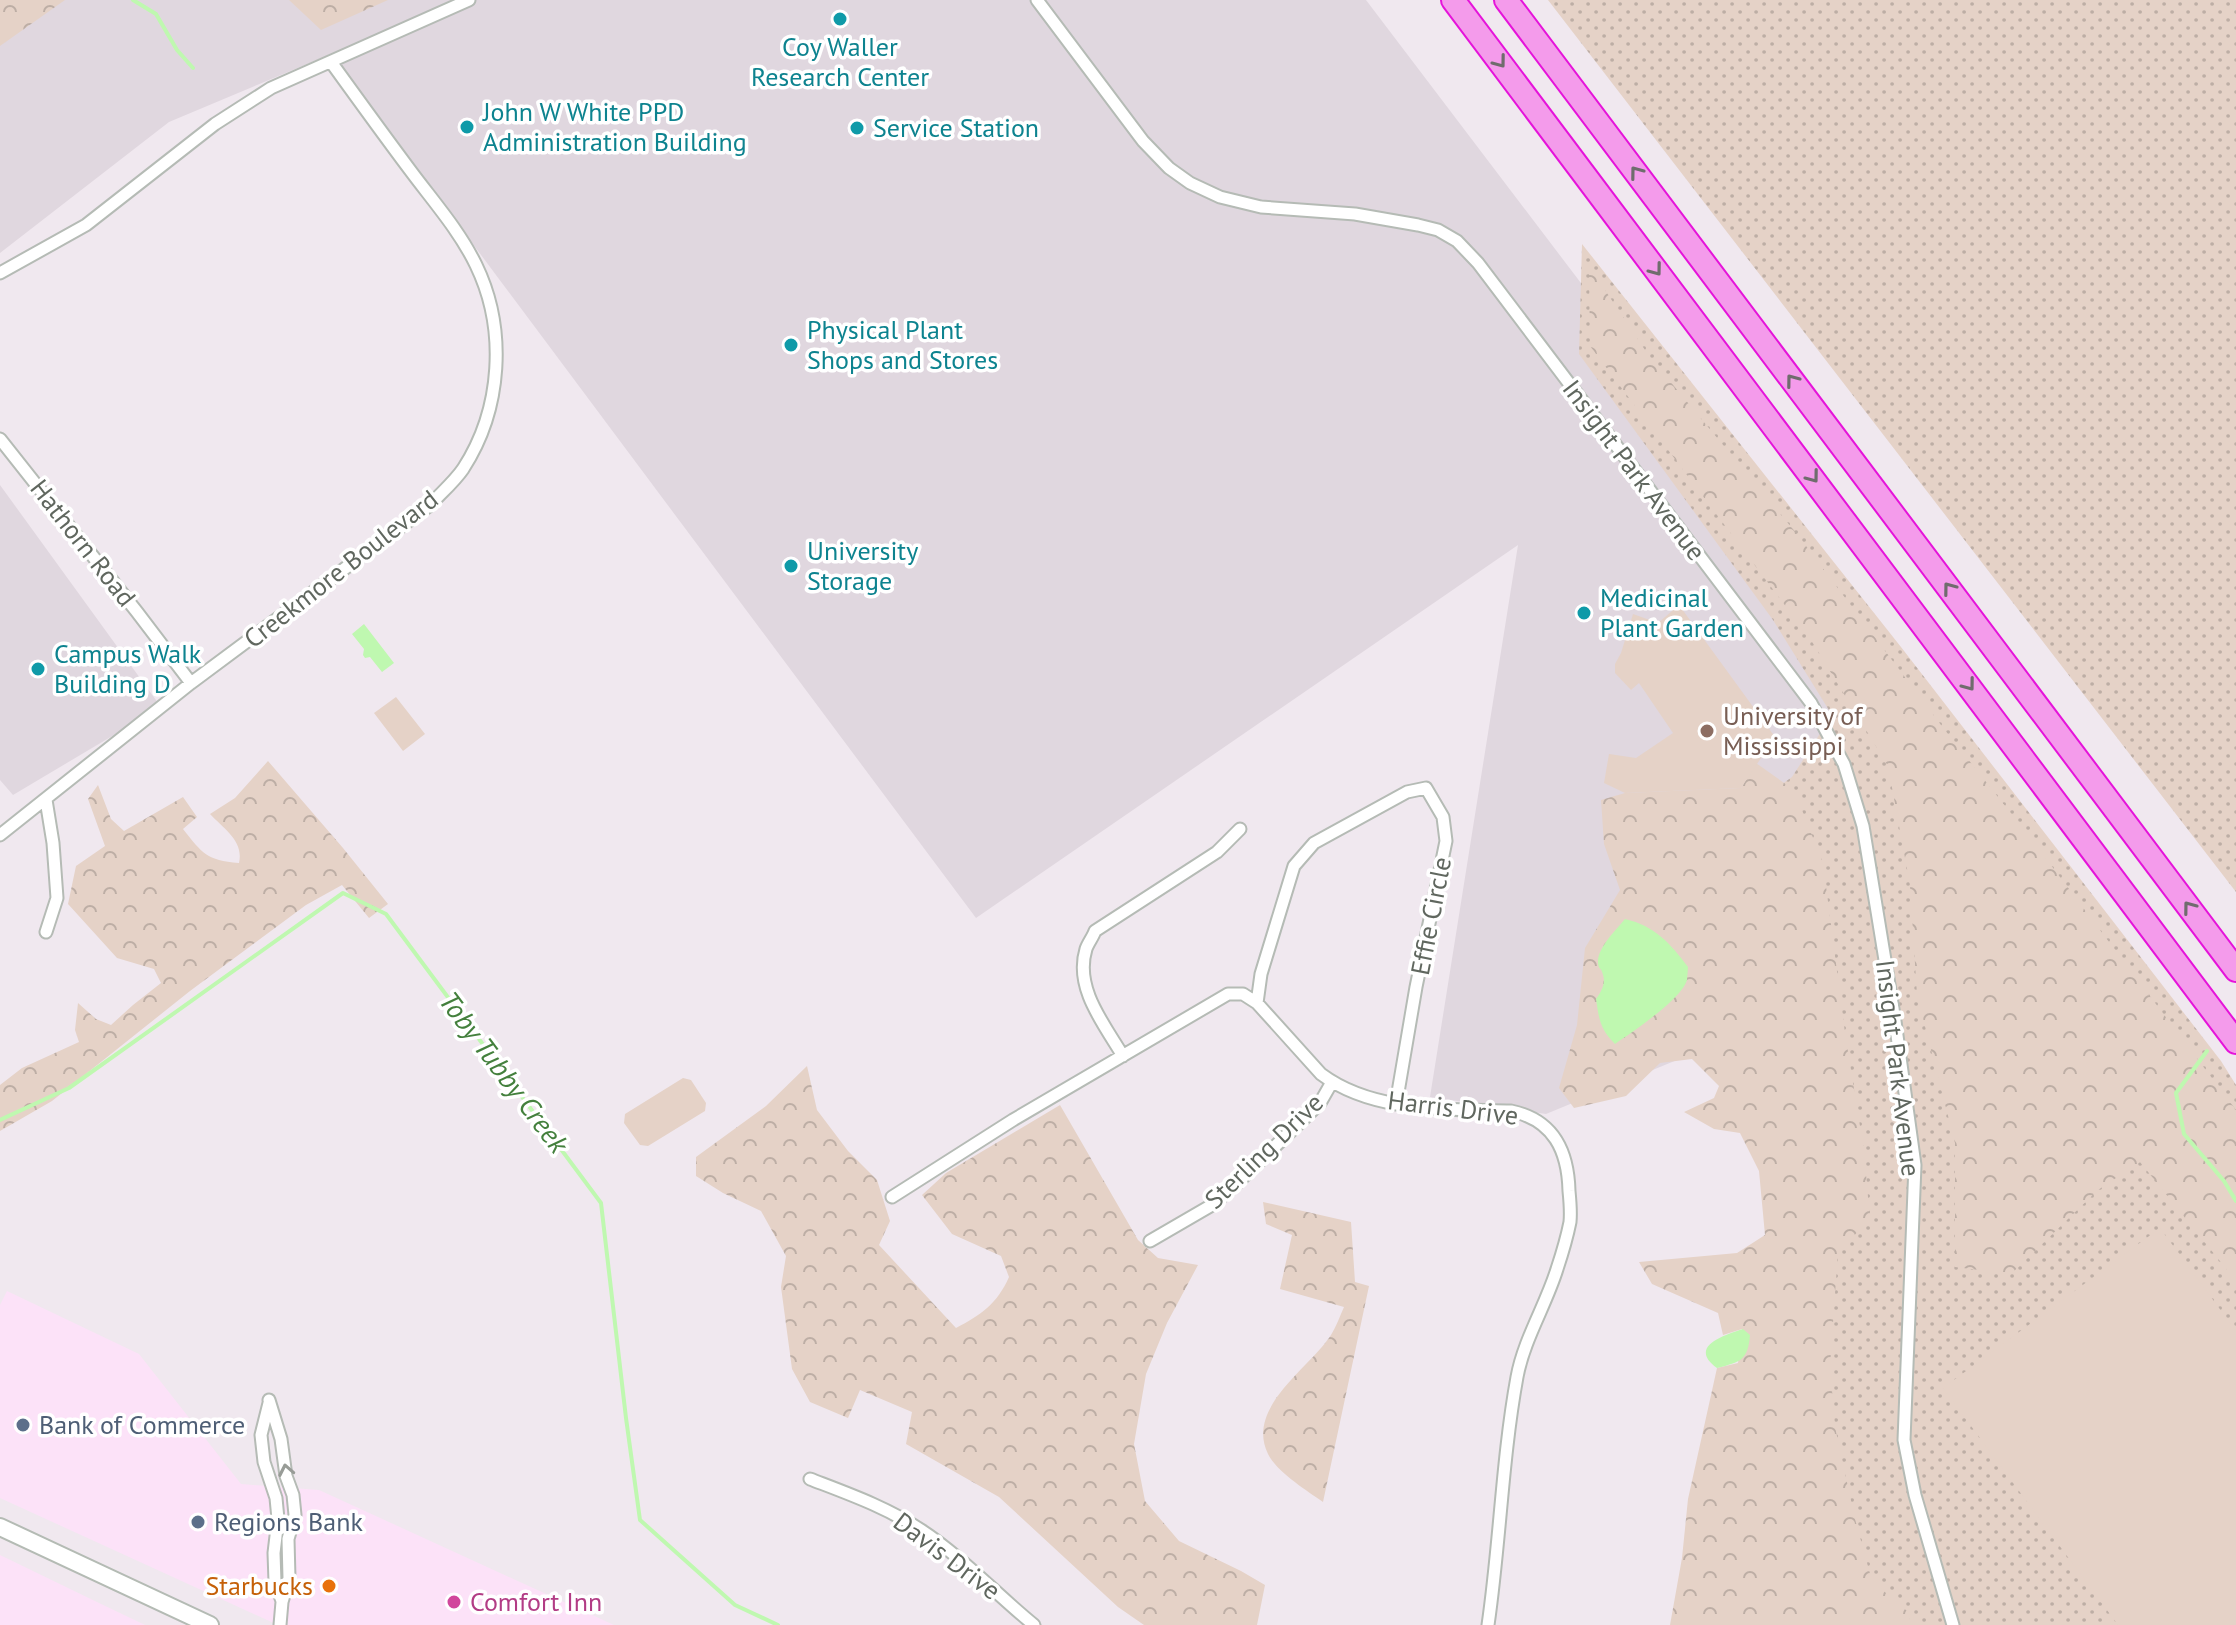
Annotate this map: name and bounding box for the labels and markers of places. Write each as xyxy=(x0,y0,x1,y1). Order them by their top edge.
marker: Coy Waller Research Center xyxy=(831,10,849,28)
place label: Coy Waller Research Center xyxy=(751,30,929,93)
place label: John W White PPD Administration Building xyxy=(482,95,747,158)
place label: Service Station xyxy=(873,111,1039,144)
marker: John W White PPD Administration Building xyxy=(458,118,476,136)
marker: Service Station xyxy=(848,119,866,137)
place label: Physical Plant Shops and Stores xyxy=(807,313,998,376)
marker: Physical Plant Shops and Stores xyxy=(782,336,800,354)
place label: University Storage xyxy=(807,534,918,597)
marker: University Storage xyxy=(782,557,800,575)
place label: Medicinal Plant Garden xyxy=(1600,581,1744,644)
marker: Medicinal Plant Garden xyxy=(1575,604,1593,622)
place label: Campus Walk Building D xyxy=(54,637,202,700)
marker: Campus Walk Building D xyxy=(29,660,47,678)
place label: University of Mississippi xyxy=(1723,699,1864,762)
marker: University of Mississippi xyxy=(1698,722,1716,740)
place label: Bank of Commerce xyxy=(39,1408,245,1441)
marker: Bank of Commerce xyxy=(14,1416,32,1434)
place label: Regions Bank xyxy=(214,1505,363,1538)
marker: Regions Bank xyxy=(189,1513,207,1531)
place label: Starbucks xyxy=(205,1569,313,1602)
marker: Starbucks xyxy=(320,1577,338,1595)
place label: Comfort Inn xyxy=(470,1585,602,1618)
marker: Comfort Inn xyxy=(445,1593,463,1611)

